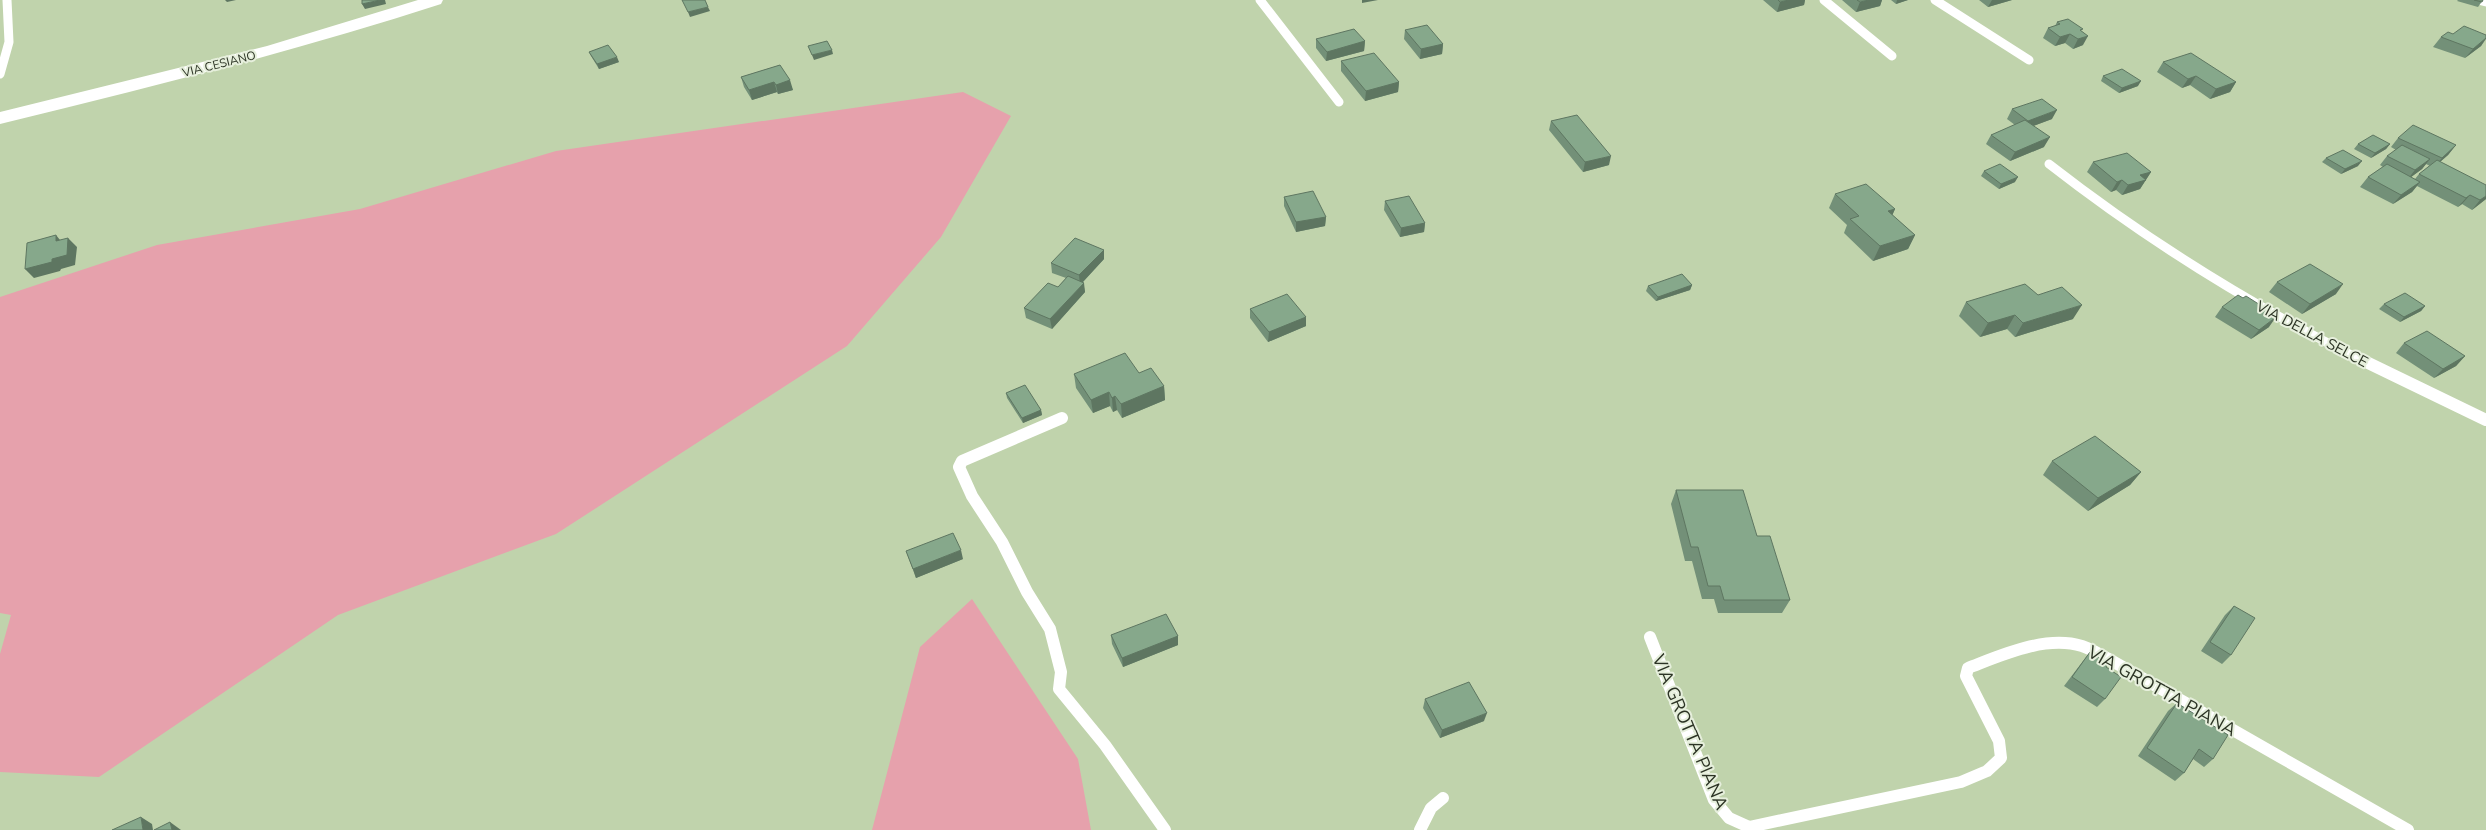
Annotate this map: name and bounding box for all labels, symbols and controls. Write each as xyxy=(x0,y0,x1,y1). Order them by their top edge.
street label: VIA CESIANO xyxy=(180,47,258,81)
street label: VIA DELLA SELCE xyxy=(2252,296,2371,372)
street label: VIA GROTTA PIANA xyxy=(2082,640,2241,742)
street label: VIA GROTTA PIANA xyxy=(1646,650,1734,813)

